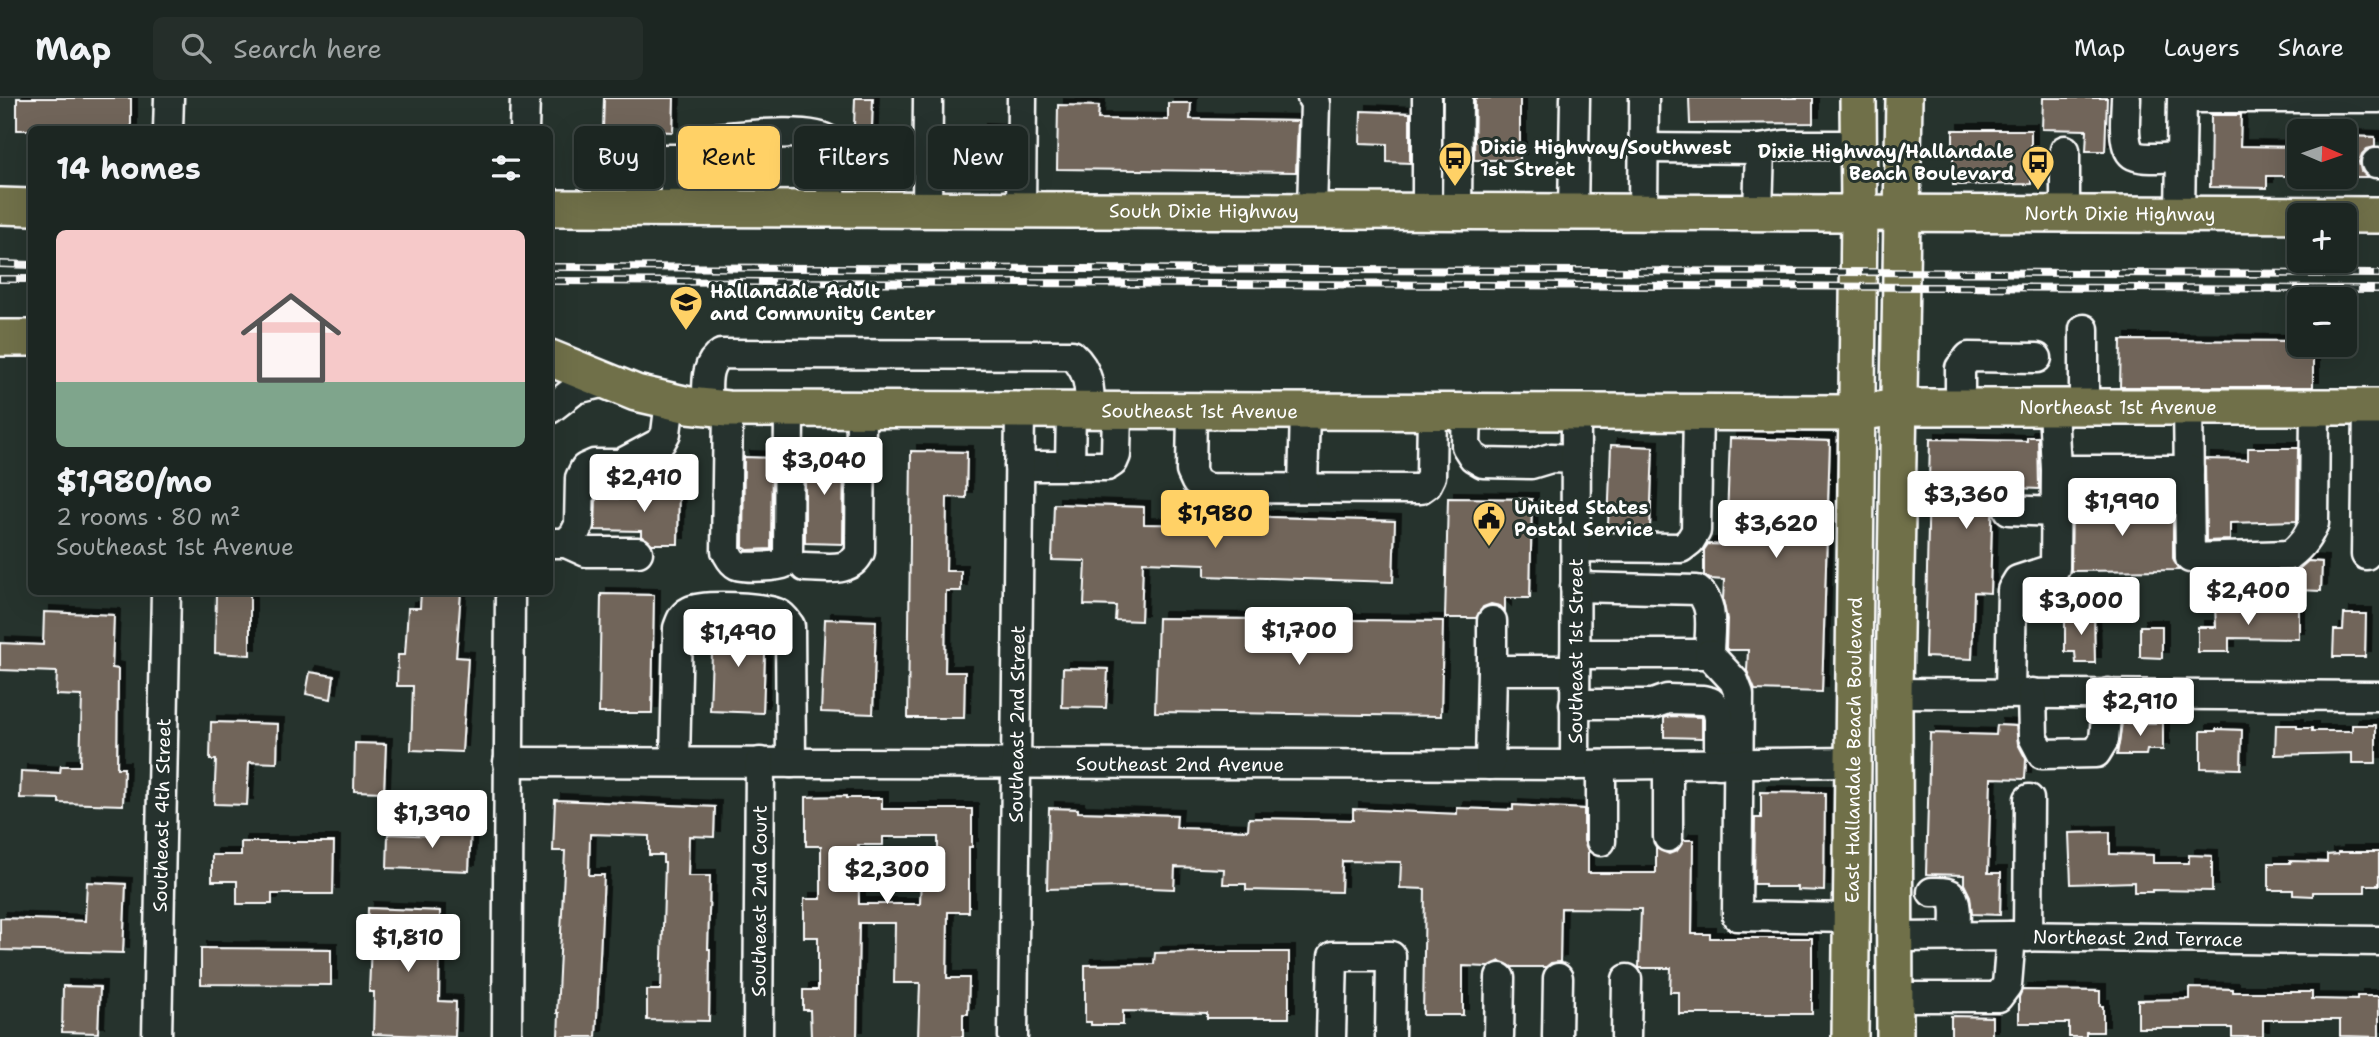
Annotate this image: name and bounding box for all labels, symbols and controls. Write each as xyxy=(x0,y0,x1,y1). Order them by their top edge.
search box xyxy=(153,17,643,80)
text: Map xyxy=(35,26,111,71)
icon: search xyxy=(177,29,215,67)
text: Search here xyxy=(233,31,382,66)
text: Map xyxy=(2074,32,2125,64)
text: Layers xyxy=(2163,32,2240,64)
text: Share xyxy=(2278,32,2344,64)
north arrow xyxy=(2287,119,2357,189)
map controls xyxy=(2287,119,2357,357)
chip: Buy xyxy=(574,126,664,189)
chip: Rent xyxy=(678,126,780,189)
chip: Filters xyxy=(794,126,914,189)
chip: New xyxy=(928,126,1028,189)
place label: Dixie Highway/Southwest 1st Street xyxy=(1480,135,1732,182)
bus stop icon: Dixie Highway/Southwest 1st Street xyxy=(1436,139,1474,188)
place label: Dixie Highway/Hallandale Beach Boulevard xyxy=(1758,139,2014,186)
bus stop icon: Dixie Highway/Hallandale Beach Boulevard xyxy=(2019,143,2057,192)
text: 14 homes xyxy=(56,148,201,189)
icon: filters xyxy=(487,149,525,187)
street label: South Dixie Highway xyxy=(1109,198,1299,223)
street label: North Dixie Highway xyxy=(2024,200,2216,226)
button: + xyxy=(2287,203,2357,273)
icon: home xyxy=(228,275,354,401)
place label: Hallandale Adult and Community Center xyxy=(710,279,936,326)
school or university icon: Hallandale Adult and Community Center xyxy=(667,283,705,332)
button: − xyxy=(2287,287,2357,357)
street label: Northeast 1st Avenue xyxy=(2019,395,2217,420)
street label: Southeast 1st Avenue xyxy=(1101,398,1298,424)
pin: $3,040 xyxy=(767,438,881,497)
text: $3,040 xyxy=(782,445,866,475)
pin: $2,410 xyxy=(587,454,701,514)
text: $1,980/mo xyxy=(56,461,212,502)
text: $2,410 xyxy=(606,462,682,492)
pin: $3,360 xyxy=(1909,472,2023,531)
pin: $1,990 xyxy=(2065,478,2179,538)
text: $3,360 xyxy=(1923,479,2009,509)
text: $1,990 xyxy=(2084,486,2160,516)
pin: $1,980 xyxy=(1158,490,1272,550)
place label: United States Postal Service xyxy=(1514,495,1654,542)
text: $1,980 xyxy=(1177,498,1253,528)
public building icon: United States Postal Service xyxy=(1470,499,1508,548)
pin: $3,620 xyxy=(1719,500,1833,560)
text: 2 rooms · 80 m² xyxy=(56,502,241,532)
text: $3,620 xyxy=(1734,508,1818,538)
text: Southeast 1st Avenue xyxy=(56,532,294,562)
street label: Southeast 1st Street xyxy=(1563,558,1588,744)
pin: $2,400 xyxy=(2191,568,2305,627)
text: $2,400 xyxy=(2206,575,2290,605)
pin: $3,000 xyxy=(2024,578,2138,637)
text: $3,000 xyxy=(2039,585,2123,615)
street label: East Hallandale Beach Boulevard xyxy=(1839,597,1867,903)
pin: $1,700 xyxy=(1242,608,1356,667)
pin: $1,490 xyxy=(681,610,795,669)
text: $1,700 xyxy=(1261,615,1337,645)
text: $1,490 xyxy=(700,617,777,647)
street label: Southeast 2nd Street xyxy=(1003,625,1030,823)
pin: $2,910 xyxy=(2083,678,2197,738)
text: $2,910 xyxy=(2102,686,2178,716)
street label: Southeast 4th Street xyxy=(147,718,176,912)
street label: Southeast 2nd Avenue xyxy=(1076,751,1284,777)
pin: $1,390 xyxy=(375,790,489,850)
text: $1,390 xyxy=(393,798,471,828)
street label: Southeast 2nd Court xyxy=(746,805,772,997)
pin: $2,300 xyxy=(830,846,944,906)
text: $2,300 xyxy=(844,854,930,884)
pin: $1,810 xyxy=(351,914,465,974)
text: $1,810 xyxy=(372,922,444,952)
street label: Northeast 2nd Terrace xyxy=(2033,924,2243,952)

